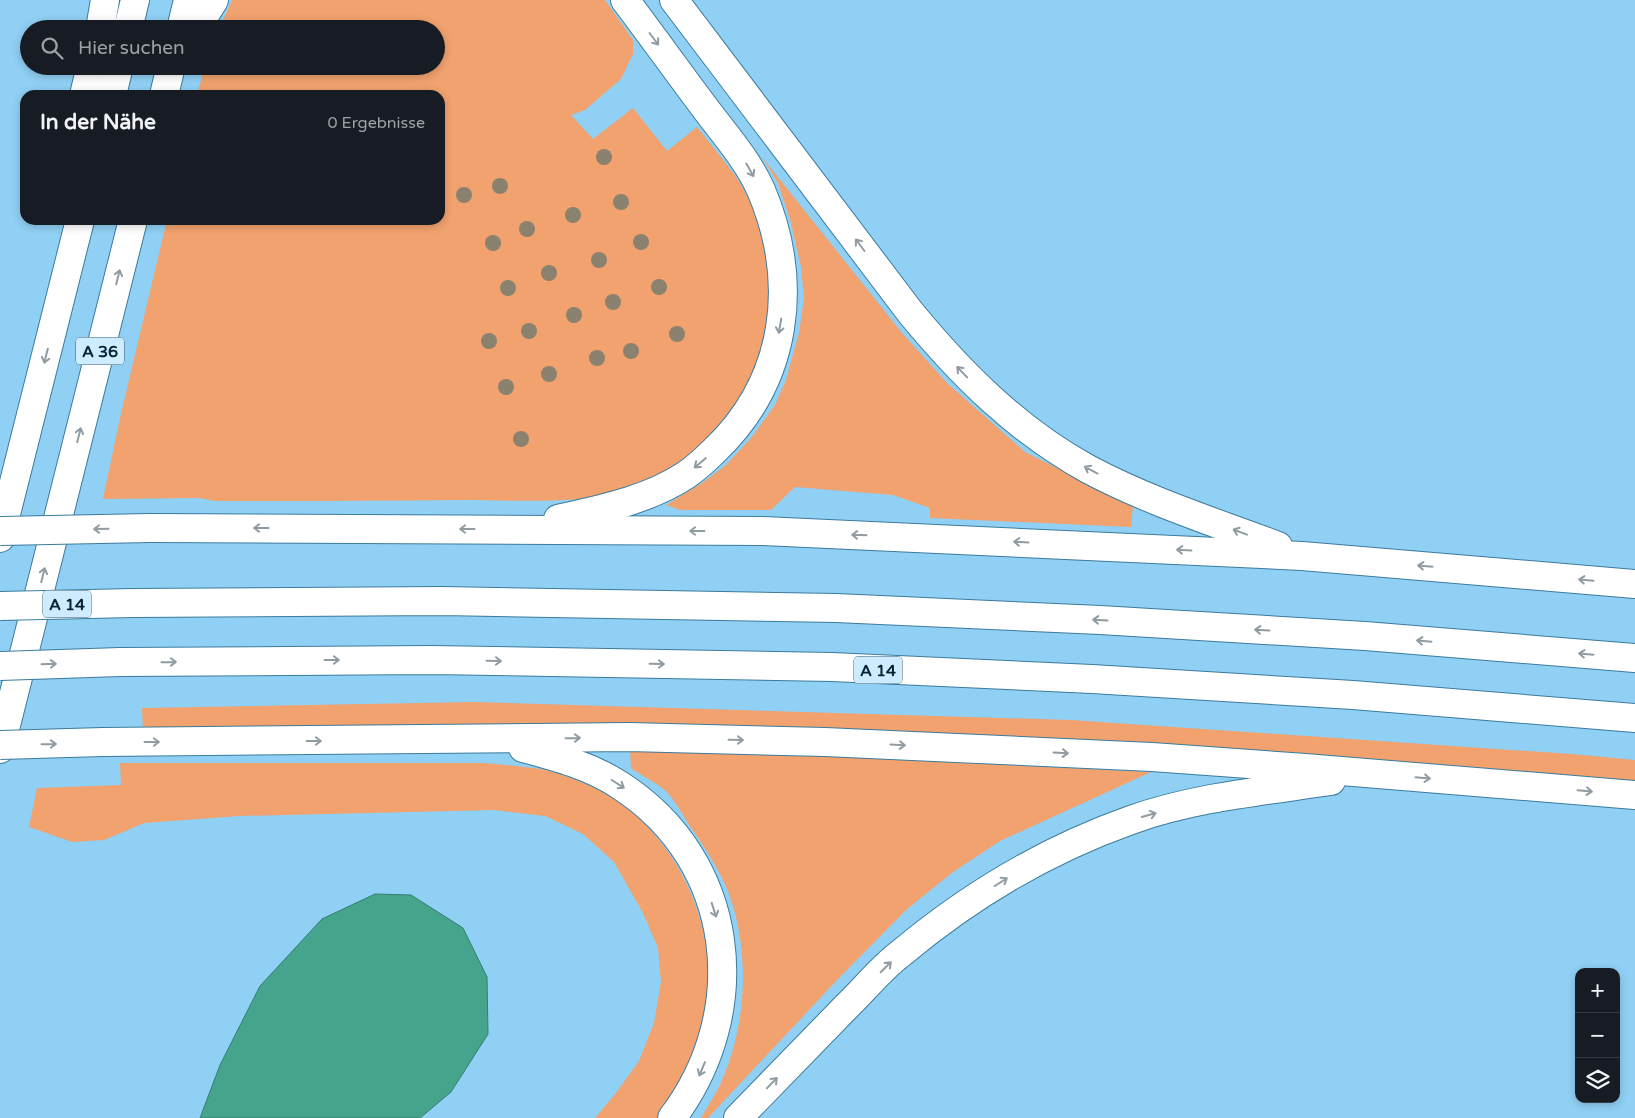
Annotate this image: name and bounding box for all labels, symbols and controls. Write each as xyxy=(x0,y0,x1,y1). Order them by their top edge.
search box xyxy=(20,20,445,75)
one-way arrow xyxy=(649,32,659,46)
icon: search xyxy=(38,34,66,62)
text: Hier suchen xyxy=(78,37,185,59)
text: In der Nähe xyxy=(40,110,156,135)
text: 0 Ergebnisse xyxy=(327,113,425,133)
one-way arrow xyxy=(746,162,755,177)
one-way arrow xyxy=(854,239,865,252)
one-way arrow xyxy=(114,270,123,286)
one-way arrow xyxy=(775,318,785,334)
road number: A 36 xyxy=(76,338,124,364)
one-way arrow xyxy=(41,348,50,364)
one-way arrow xyxy=(956,365,968,378)
one-way arrow xyxy=(75,428,84,444)
one-way arrow xyxy=(694,458,707,469)
one-way arrow xyxy=(1084,464,1098,474)
one-way arrow xyxy=(253,523,269,533)
one-way arrow xyxy=(93,524,110,534)
one-way arrow xyxy=(459,524,476,534)
one-way arrow xyxy=(689,526,705,536)
one-way arrow xyxy=(1233,527,1249,536)
one-way arrow xyxy=(851,530,868,540)
one-way arrow xyxy=(1014,538,1030,547)
one-way arrow xyxy=(1176,545,1192,555)
one-way arrow xyxy=(1417,561,1433,571)
one-way arrow xyxy=(39,567,49,583)
one-way arrow xyxy=(1579,575,1595,584)
road number: A 14 xyxy=(43,590,91,618)
one-way arrow xyxy=(1092,616,1108,625)
one-way arrow xyxy=(1255,625,1271,634)
one-way arrow xyxy=(1417,636,1433,645)
one-way arrow xyxy=(1579,649,1595,658)
one-way arrow xyxy=(323,655,339,665)
one-way arrow xyxy=(486,656,502,666)
road number: A 14 xyxy=(854,656,902,684)
one-way arrow xyxy=(160,657,177,667)
one-way arrow xyxy=(40,659,56,669)
one-way arrow xyxy=(648,659,664,669)
one-way arrow xyxy=(565,733,581,743)
one-way arrow xyxy=(728,735,744,745)
one-way arrow xyxy=(306,736,322,746)
one-way arrow xyxy=(143,737,159,747)
one-way arrow xyxy=(40,739,56,748)
one-way arrow xyxy=(890,741,906,750)
one-way arrow xyxy=(1052,748,1068,757)
one-way arrow xyxy=(1415,773,1431,783)
one-way arrow xyxy=(610,780,624,790)
one-way arrow xyxy=(1577,786,1593,796)
one-way arrow xyxy=(1140,809,1156,819)
one-way arrow xyxy=(994,877,1008,887)
one-way arrow xyxy=(710,902,719,918)
one-way arrow xyxy=(880,961,892,973)
map controls xyxy=(1575,968,1620,1103)
button: + xyxy=(1575,968,1620,1013)
button: − xyxy=(1575,1013,1620,1058)
button: layers xyxy=(1575,1058,1620,1103)
one-way arrow xyxy=(696,1061,706,1076)
one-way arrow xyxy=(766,1077,778,1089)

